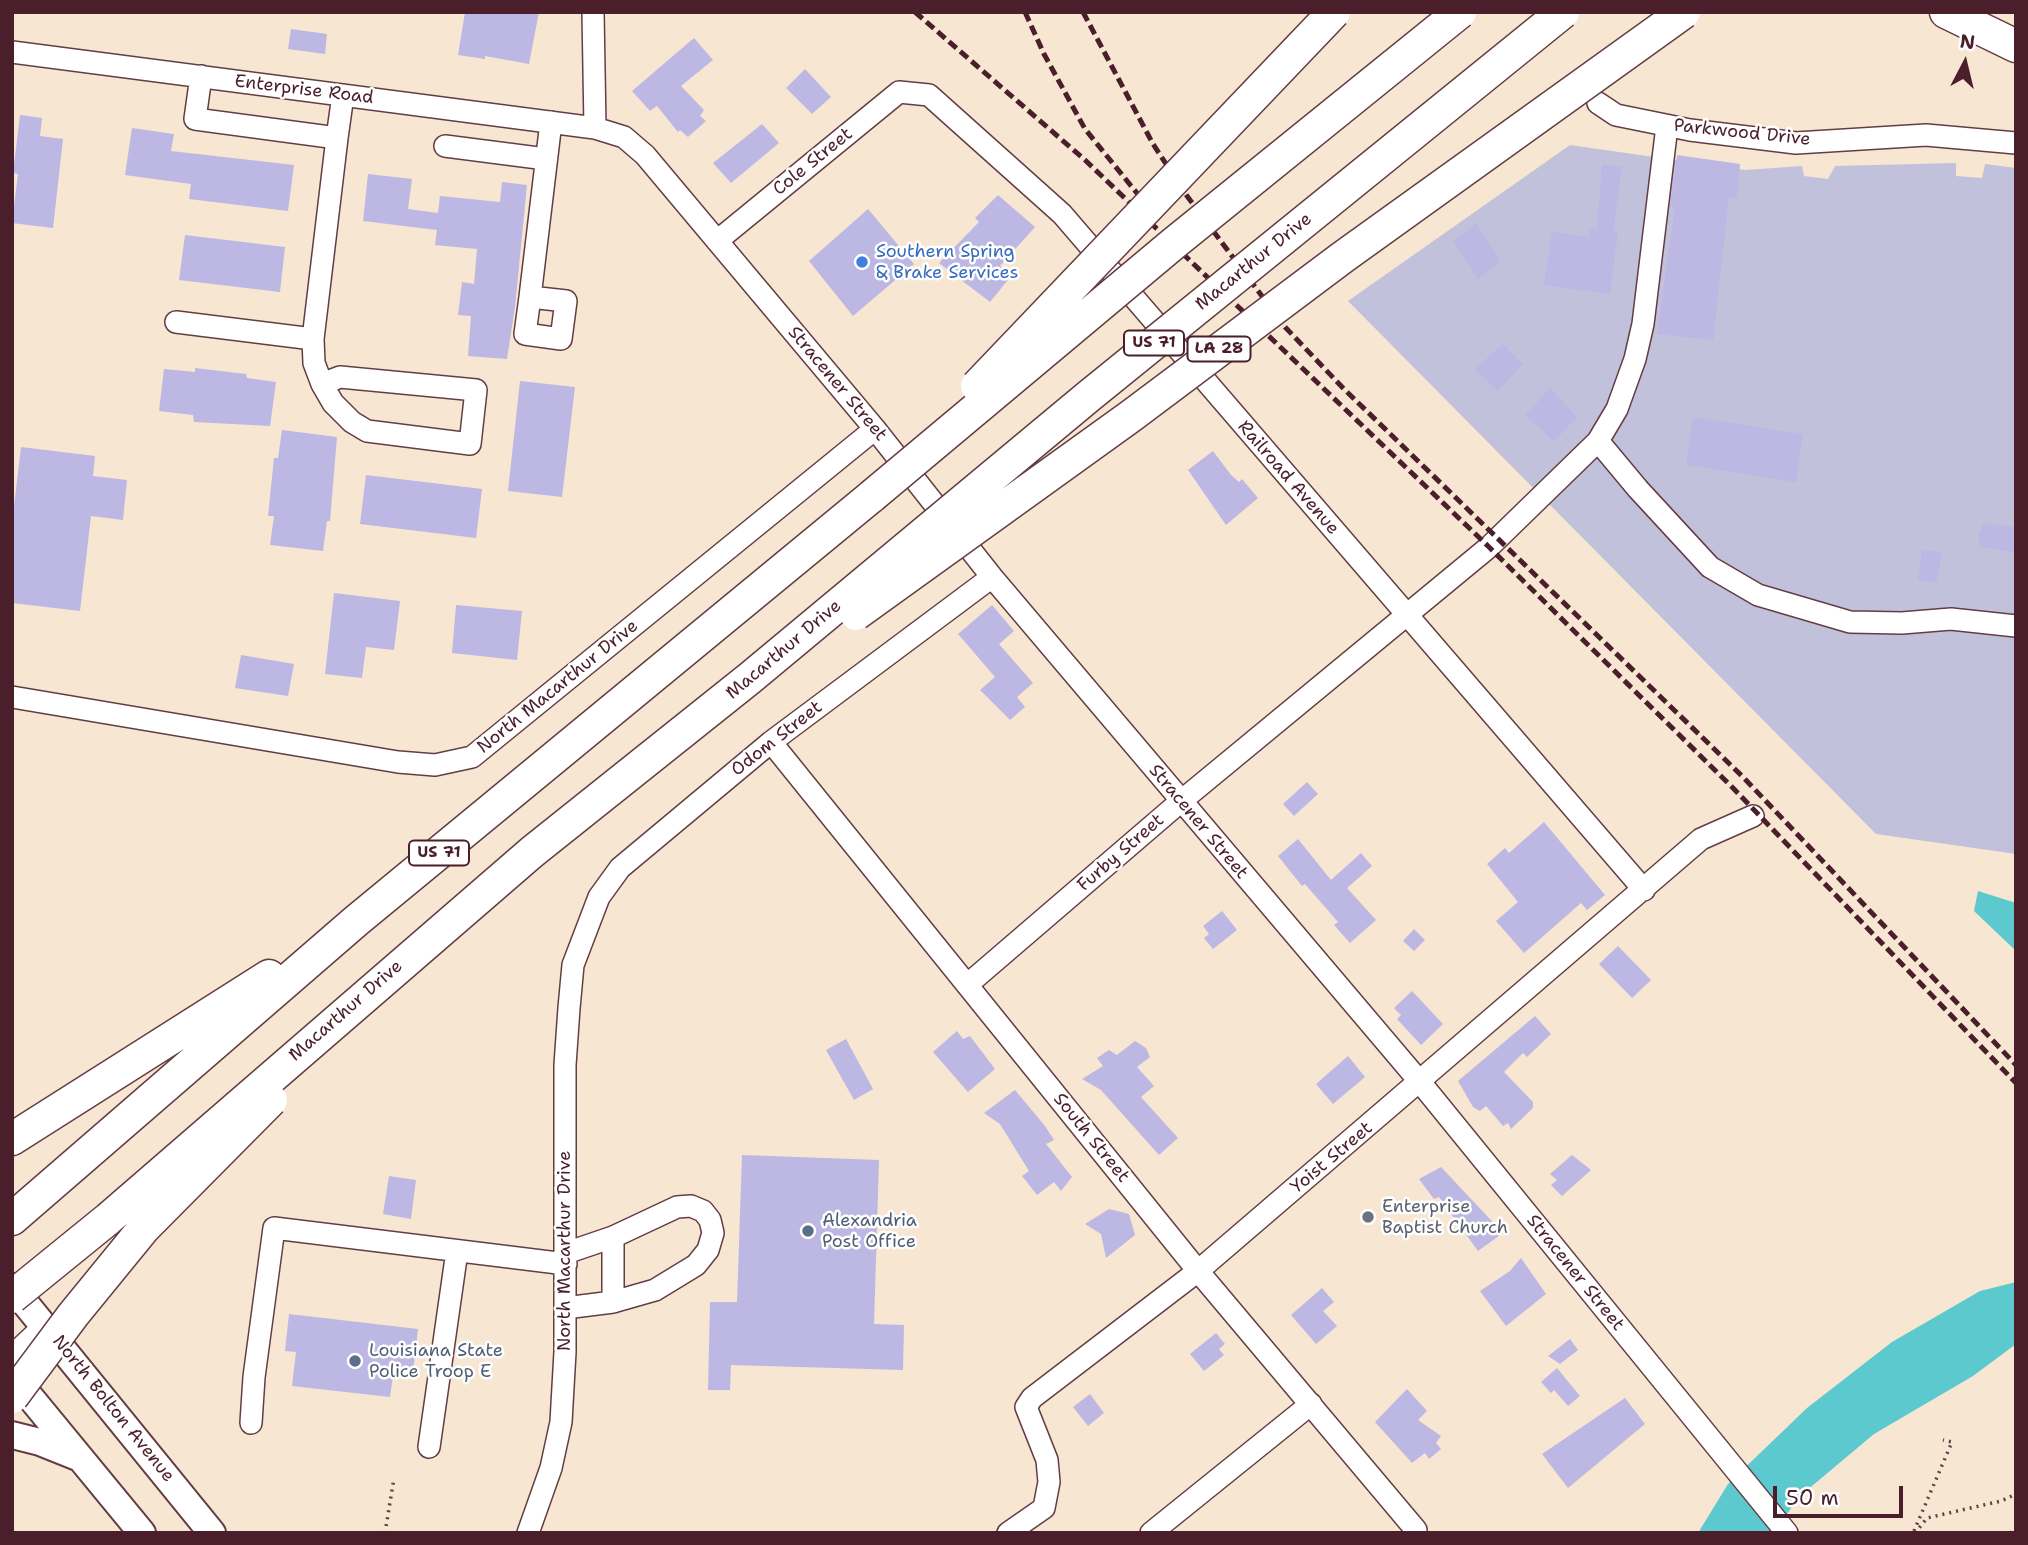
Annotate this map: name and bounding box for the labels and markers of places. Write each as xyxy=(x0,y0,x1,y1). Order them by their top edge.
place label: Southern Spring & Brake Services xyxy=(876,241,1018,284)
marker: Southern Spring & Brake Services xyxy=(854,254,870,270)
place label: Enterprise Baptist Church xyxy=(1382,1196,1508,1238)
marker: Enterprise Baptist Church xyxy=(1360,1209,1376,1225)
place label: Alexandria Post Office xyxy=(822,1210,917,1252)
marker: Alexandria Post Office xyxy=(800,1223,816,1239)
place label: Louisiana State Police Troop E xyxy=(369,1340,503,1382)
marker: Louisiana State Police Troop E xyxy=(347,1353,363,1369)

